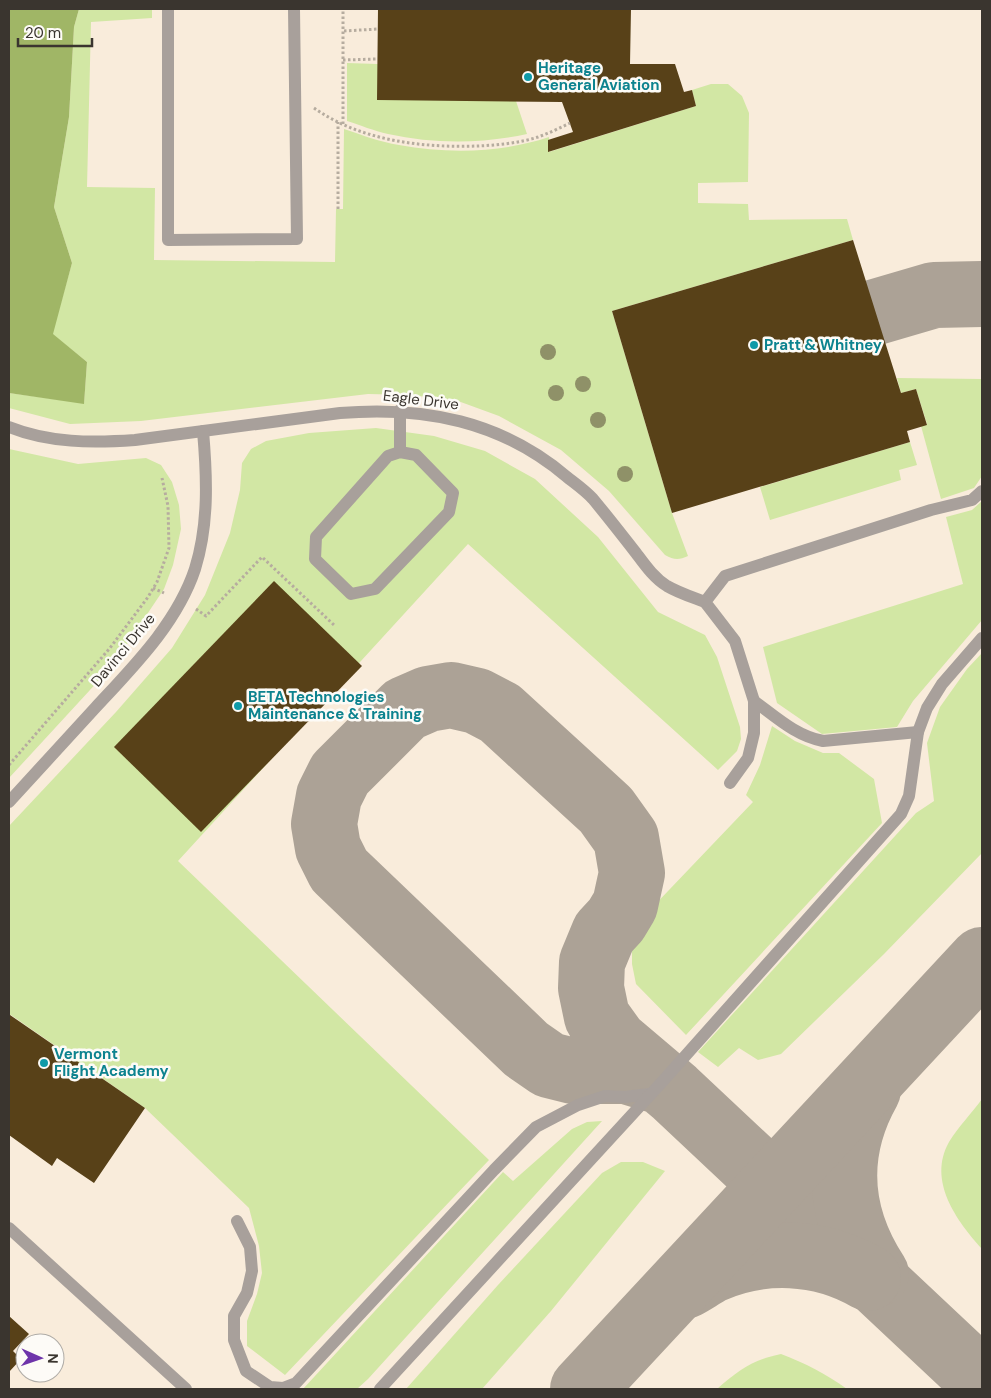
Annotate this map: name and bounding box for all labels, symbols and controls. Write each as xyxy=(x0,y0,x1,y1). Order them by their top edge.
scale bar xyxy=(18,15,91,47)
text: 20 m xyxy=(25,23,61,43)
place label: Heritage General Aviation xyxy=(538,58,660,95)
marker: Heritage General Aviation xyxy=(522,71,534,83)
place label: Pratt & Whitney xyxy=(764,335,882,355)
marker: Pratt & Whitney xyxy=(748,339,760,351)
street label: Eagle Drive xyxy=(382,385,460,415)
street label: Davinci Drive xyxy=(86,609,160,691)
place label: BETA Technologies Maintenance & Training xyxy=(248,687,422,724)
marker: BETA Technologies Maintenance & Training xyxy=(232,700,244,712)
place label: Vermont Flight Academy xyxy=(54,1044,169,1081)
marker: Vermont Flight Academy xyxy=(38,1057,50,1069)
north arrow xyxy=(15,1333,65,1383)
text: N xyxy=(44,1353,62,1364)

